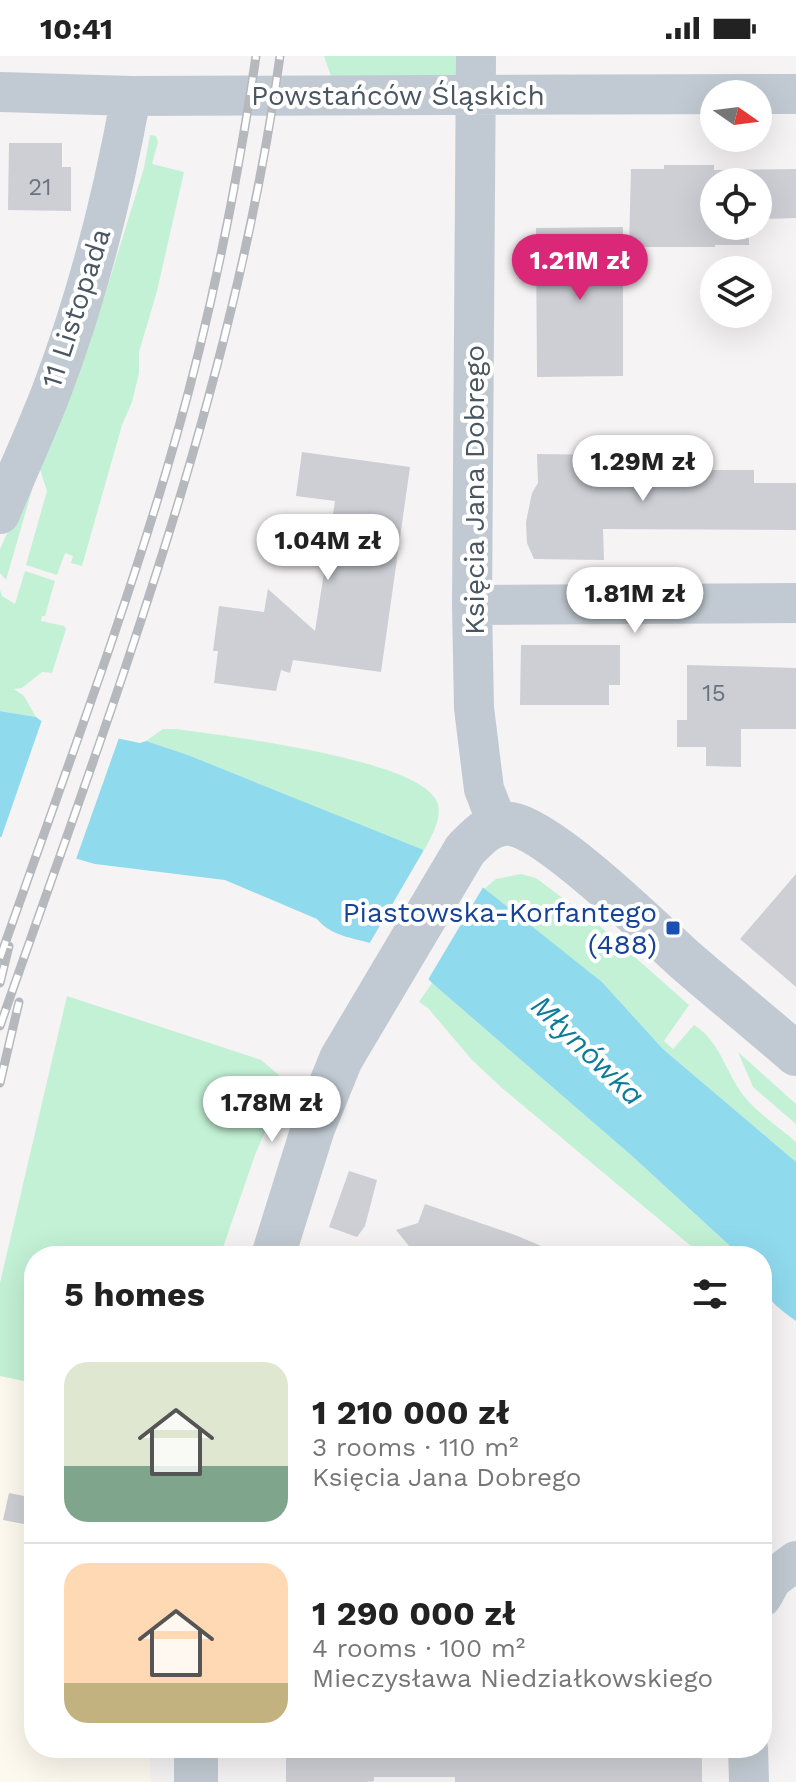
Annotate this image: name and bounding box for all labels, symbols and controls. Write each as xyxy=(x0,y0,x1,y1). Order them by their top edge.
text: 10:41 xyxy=(40,11,113,46)
street label: Powstańców Śląskich xyxy=(251,79,545,112)
north arrow xyxy=(700,80,772,152)
map controls xyxy=(700,80,772,328)
button: locate xyxy=(700,168,772,240)
house number: 21 xyxy=(28,173,52,201)
street label: 11 Listopada xyxy=(35,224,117,392)
pin: 1.21M zł xyxy=(497,234,663,302)
text: 1.21M zł xyxy=(530,245,630,275)
button: layers xyxy=(700,256,772,328)
street label: Księcia Jana Dobrego xyxy=(458,345,491,635)
pin: 1.29M zł xyxy=(560,435,726,503)
text: 1.29M zł xyxy=(590,446,696,476)
pin: 1.04M zł xyxy=(245,514,411,582)
text: 1.04M zł xyxy=(275,525,381,555)
pin: 1.81M zł xyxy=(552,567,718,635)
text: 1.81M zł xyxy=(584,578,686,608)
house number: 15 xyxy=(702,679,726,707)
place label: Piastowska-Korfantego (488) xyxy=(343,896,657,961)
marker: Piastowska-Korfantego (488) xyxy=(664,919,682,937)
water label: Młynówka xyxy=(524,988,652,1112)
pin: 1.78M zł xyxy=(189,1076,355,1144)
text: 1.78M zł xyxy=(221,1087,323,1117)
icon: filters xyxy=(688,1272,732,1316)
text: 5 homes xyxy=(64,1274,205,1314)
text: 1 210 000 zł xyxy=(312,1392,509,1432)
icon: home xyxy=(128,1394,224,1490)
text: 3 rooms · 110 m² xyxy=(312,1432,519,1462)
text: Księcia Jana Dobrego xyxy=(312,1462,581,1492)
text: 1 290 000 zł xyxy=(312,1593,516,1633)
icon: home xyxy=(128,1595,224,1691)
text: 4 rooms · 100 m² xyxy=(312,1633,525,1663)
text: Mieczysława Niedziałkowskiego xyxy=(312,1663,713,1693)

